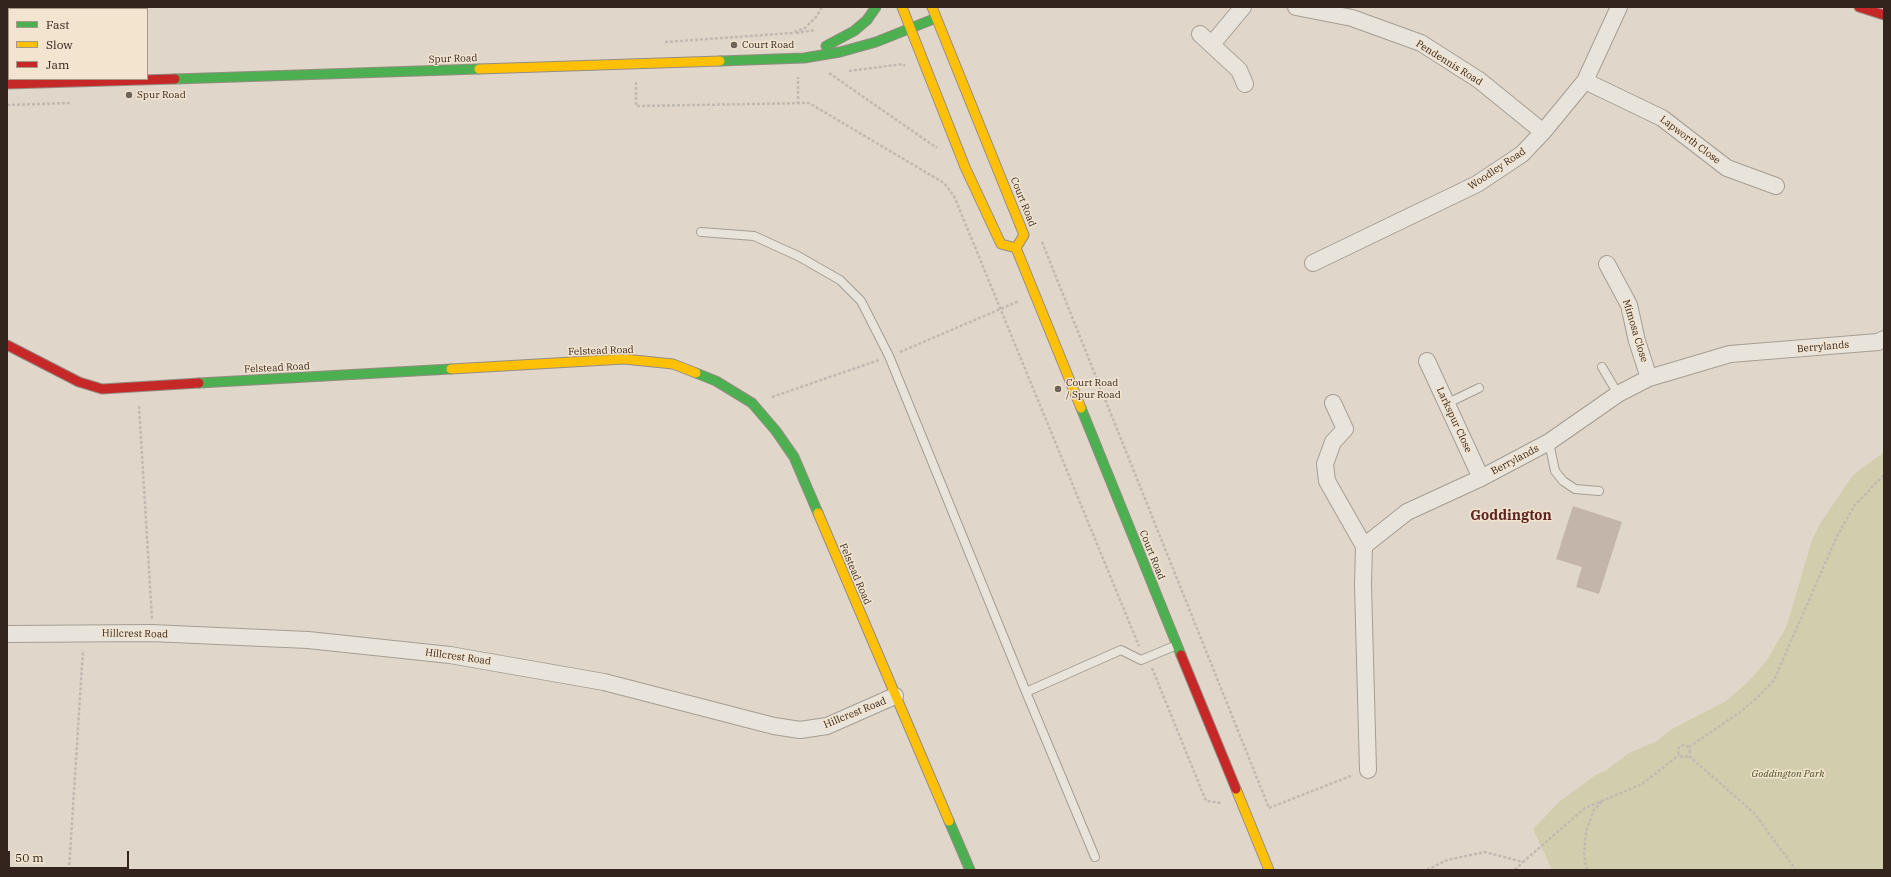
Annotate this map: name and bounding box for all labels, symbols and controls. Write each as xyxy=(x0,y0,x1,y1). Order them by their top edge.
legend xyxy=(8,8,148,80)
text: Fast xyxy=(46,17,70,32)
text: Slow xyxy=(46,37,73,52)
street label: Pendennis Road xyxy=(1414,38,1484,88)
place label: Court Road xyxy=(742,39,794,51)
marker: Court Road xyxy=(729,40,739,50)
street label: Spur Road xyxy=(428,52,478,66)
text: Jam xyxy=(46,57,69,72)
place label: Spur Road xyxy=(137,89,186,101)
marker: Spur Road xyxy=(124,90,134,100)
street label: Lapworth Close xyxy=(1657,113,1723,167)
street label: Woodley Road xyxy=(1466,145,1528,193)
street label: Court Road xyxy=(1008,175,1038,229)
street label: Mimosa Close xyxy=(1620,298,1650,364)
street label: Berrylands xyxy=(1796,339,1850,355)
street label: Felstead Road xyxy=(568,344,634,358)
street label: Felstead Road xyxy=(244,360,310,376)
place label: Court Road / Spur Road xyxy=(1066,377,1121,400)
marker: Court Road / Spur Road xyxy=(1053,384,1063,394)
street label: Larkspur Close xyxy=(1434,385,1474,455)
street label: Berrylands xyxy=(1489,442,1541,478)
district label: Goddington xyxy=(1470,508,1552,524)
street label: Court Road xyxy=(1137,528,1167,582)
street label: Felstead Road xyxy=(837,541,873,607)
street label: Hillcrest Road xyxy=(102,627,168,641)
street label: Hillcrest Road xyxy=(424,646,492,668)
street label: Hillcrest Road xyxy=(822,695,888,731)
park label: Goddington Park xyxy=(1751,768,1825,780)
scale bar xyxy=(10,843,131,869)
text: 50 m xyxy=(15,850,44,865)

